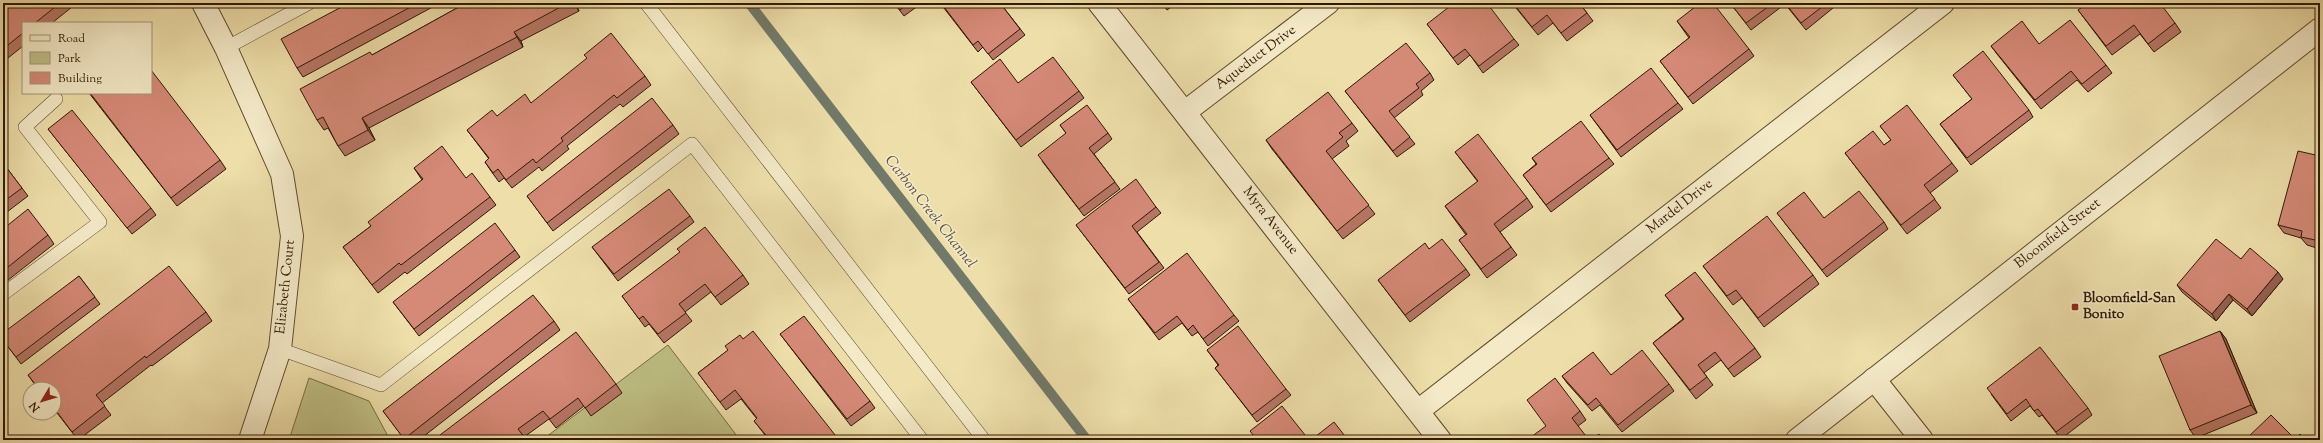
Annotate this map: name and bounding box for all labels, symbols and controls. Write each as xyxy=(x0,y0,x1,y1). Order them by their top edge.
street label: Aqueduct Drive xyxy=(1211,21,1301,95)
legend xyxy=(22,22,152,94)
text: Road xyxy=(58,30,85,48)
text: Park xyxy=(58,50,81,68)
text: Building xyxy=(58,70,102,88)
water label: Carbon Creek Channel xyxy=(879,151,981,273)
street label: Mardel Drive xyxy=(1643,175,1717,239)
street label: Myra Avenue xyxy=(1237,183,1303,259)
street label: Bloomfield Street xyxy=(2011,194,2105,274)
street label: Elizabeth Court xyxy=(271,239,301,335)
place label: Bloomfield-San Bonito xyxy=(2083,289,2177,325)
marker: Bloomfield-San Bonito xyxy=(2070,302,2080,312)
north arrow xyxy=(22,381,62,421)
text: N xyxy=(26,398,45,416)

